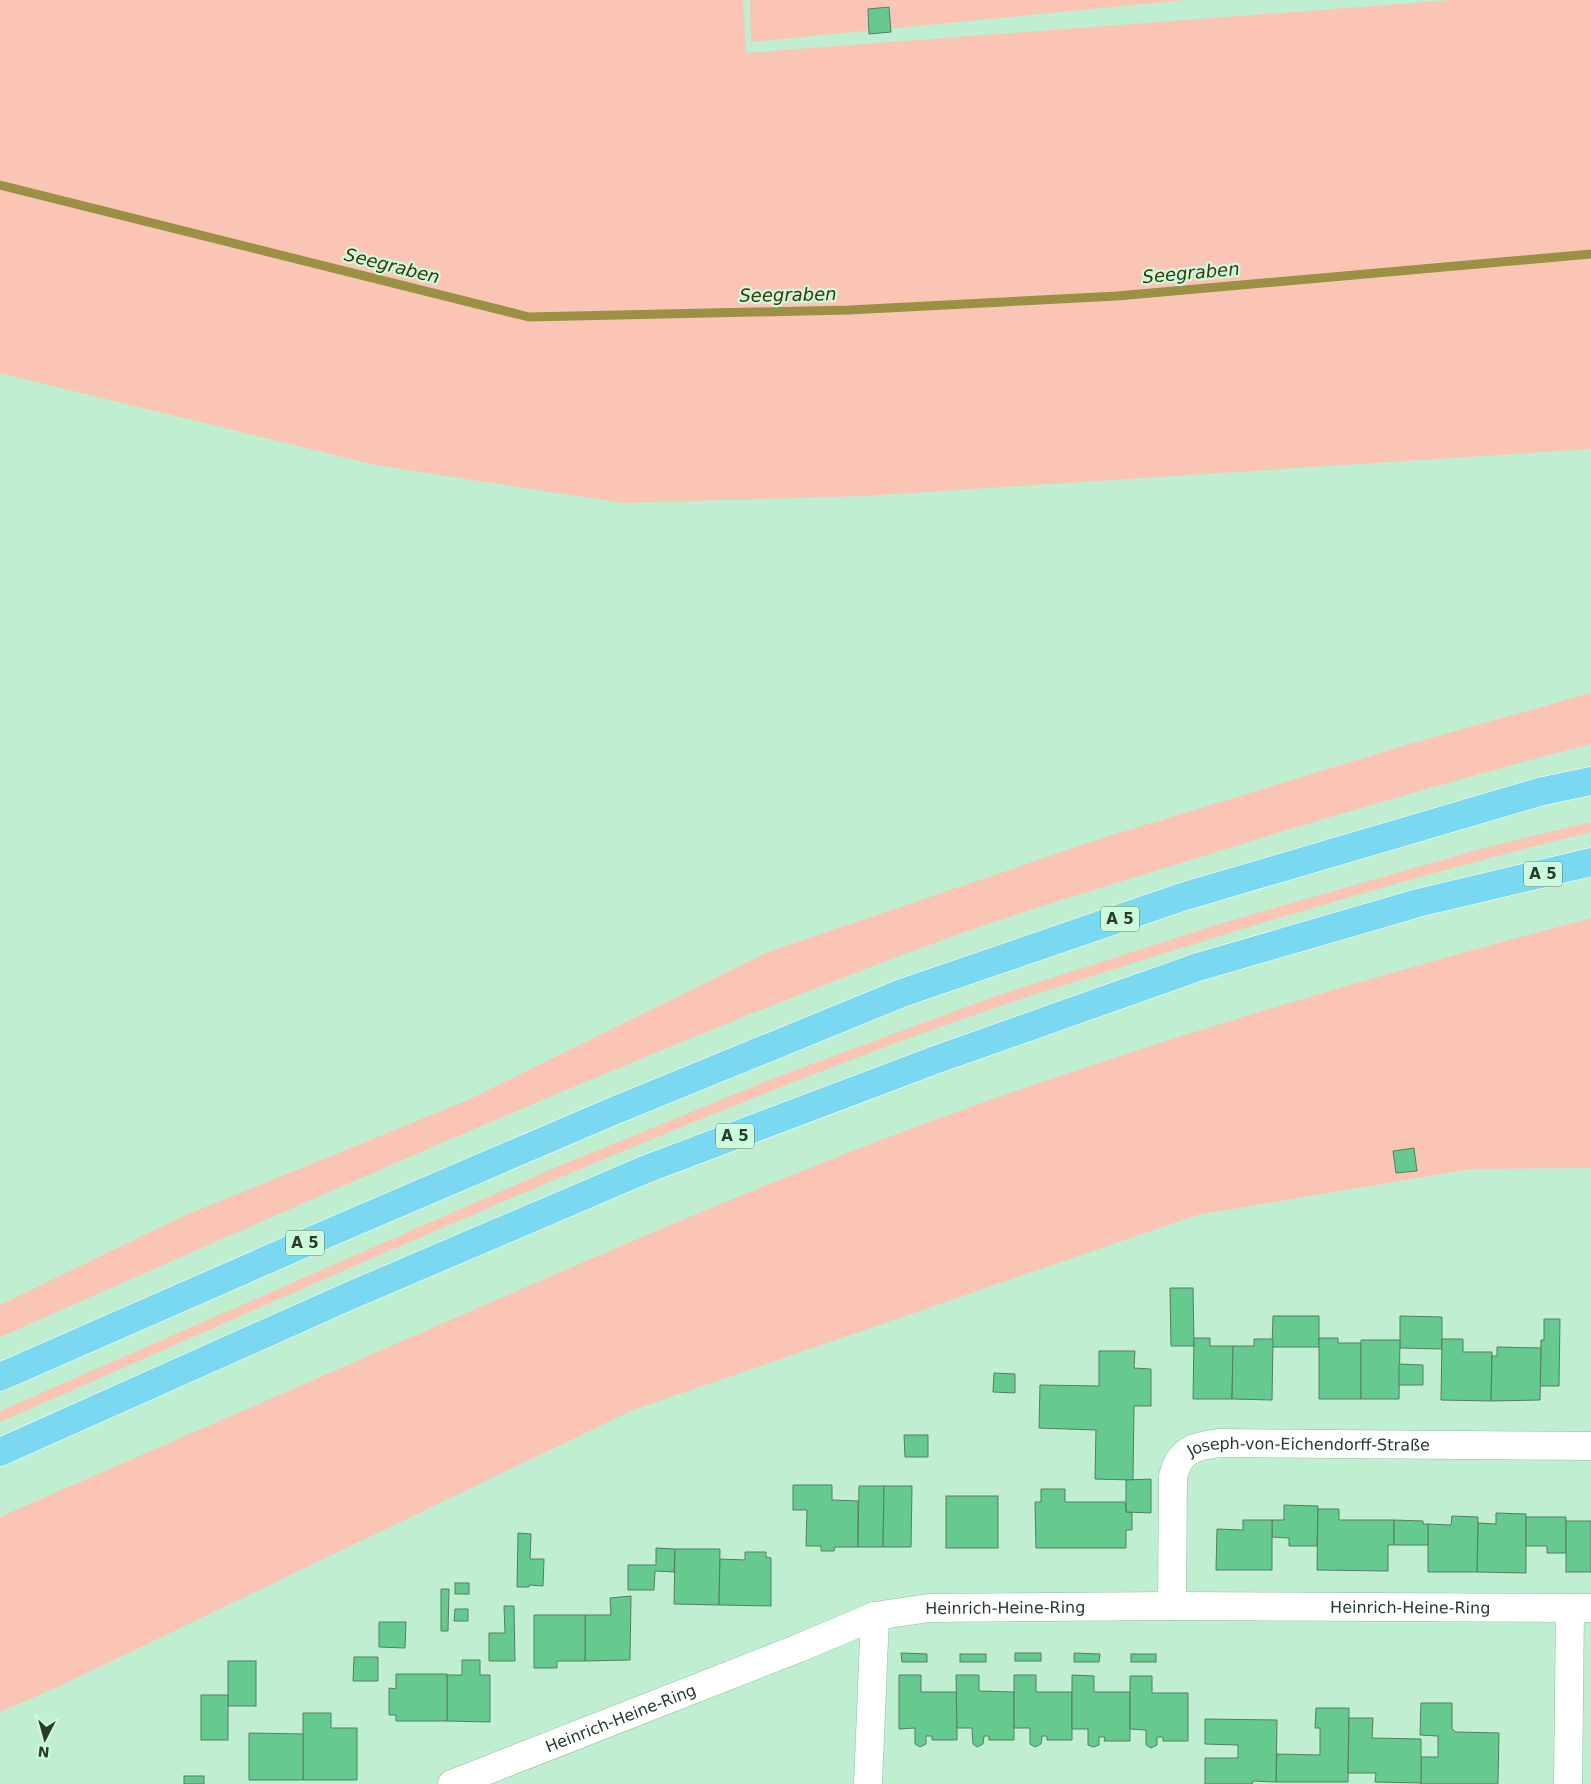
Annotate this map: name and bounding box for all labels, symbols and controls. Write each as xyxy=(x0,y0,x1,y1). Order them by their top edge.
water label: Seegraben xyxy=(342,244,442,287)
water label: Seegraben xyxy=(1142,258,1240,287)
water label: Seegraben xyxy=(739,283,837,306)
road number: A 5 xyxy=(1524,862,1562,886)
road number: A 5 xyxy=(1101,906,1139,932)
road number: A 5 xyxy=(716,1124,754,1148)
road number: A 5 xyxy=(286,1230,324,1256)
street label: Joseph-von-Eichendorff-Straße xyxy=(1183,1434,1430,1461)
street label: Heinrich-Heine-Ring xyxy=(925,1598,1085,1618)
street label: Heinrich-Heine-Ring xyxy=(1330,1598,1490,1618)
street label: Heinrich-Heine-Ring xyxy=(543,1680,699,1756)
north arrow xyxy=(20,1714,70,1764)
text: N xyxy=(37,1743,50,1760)

